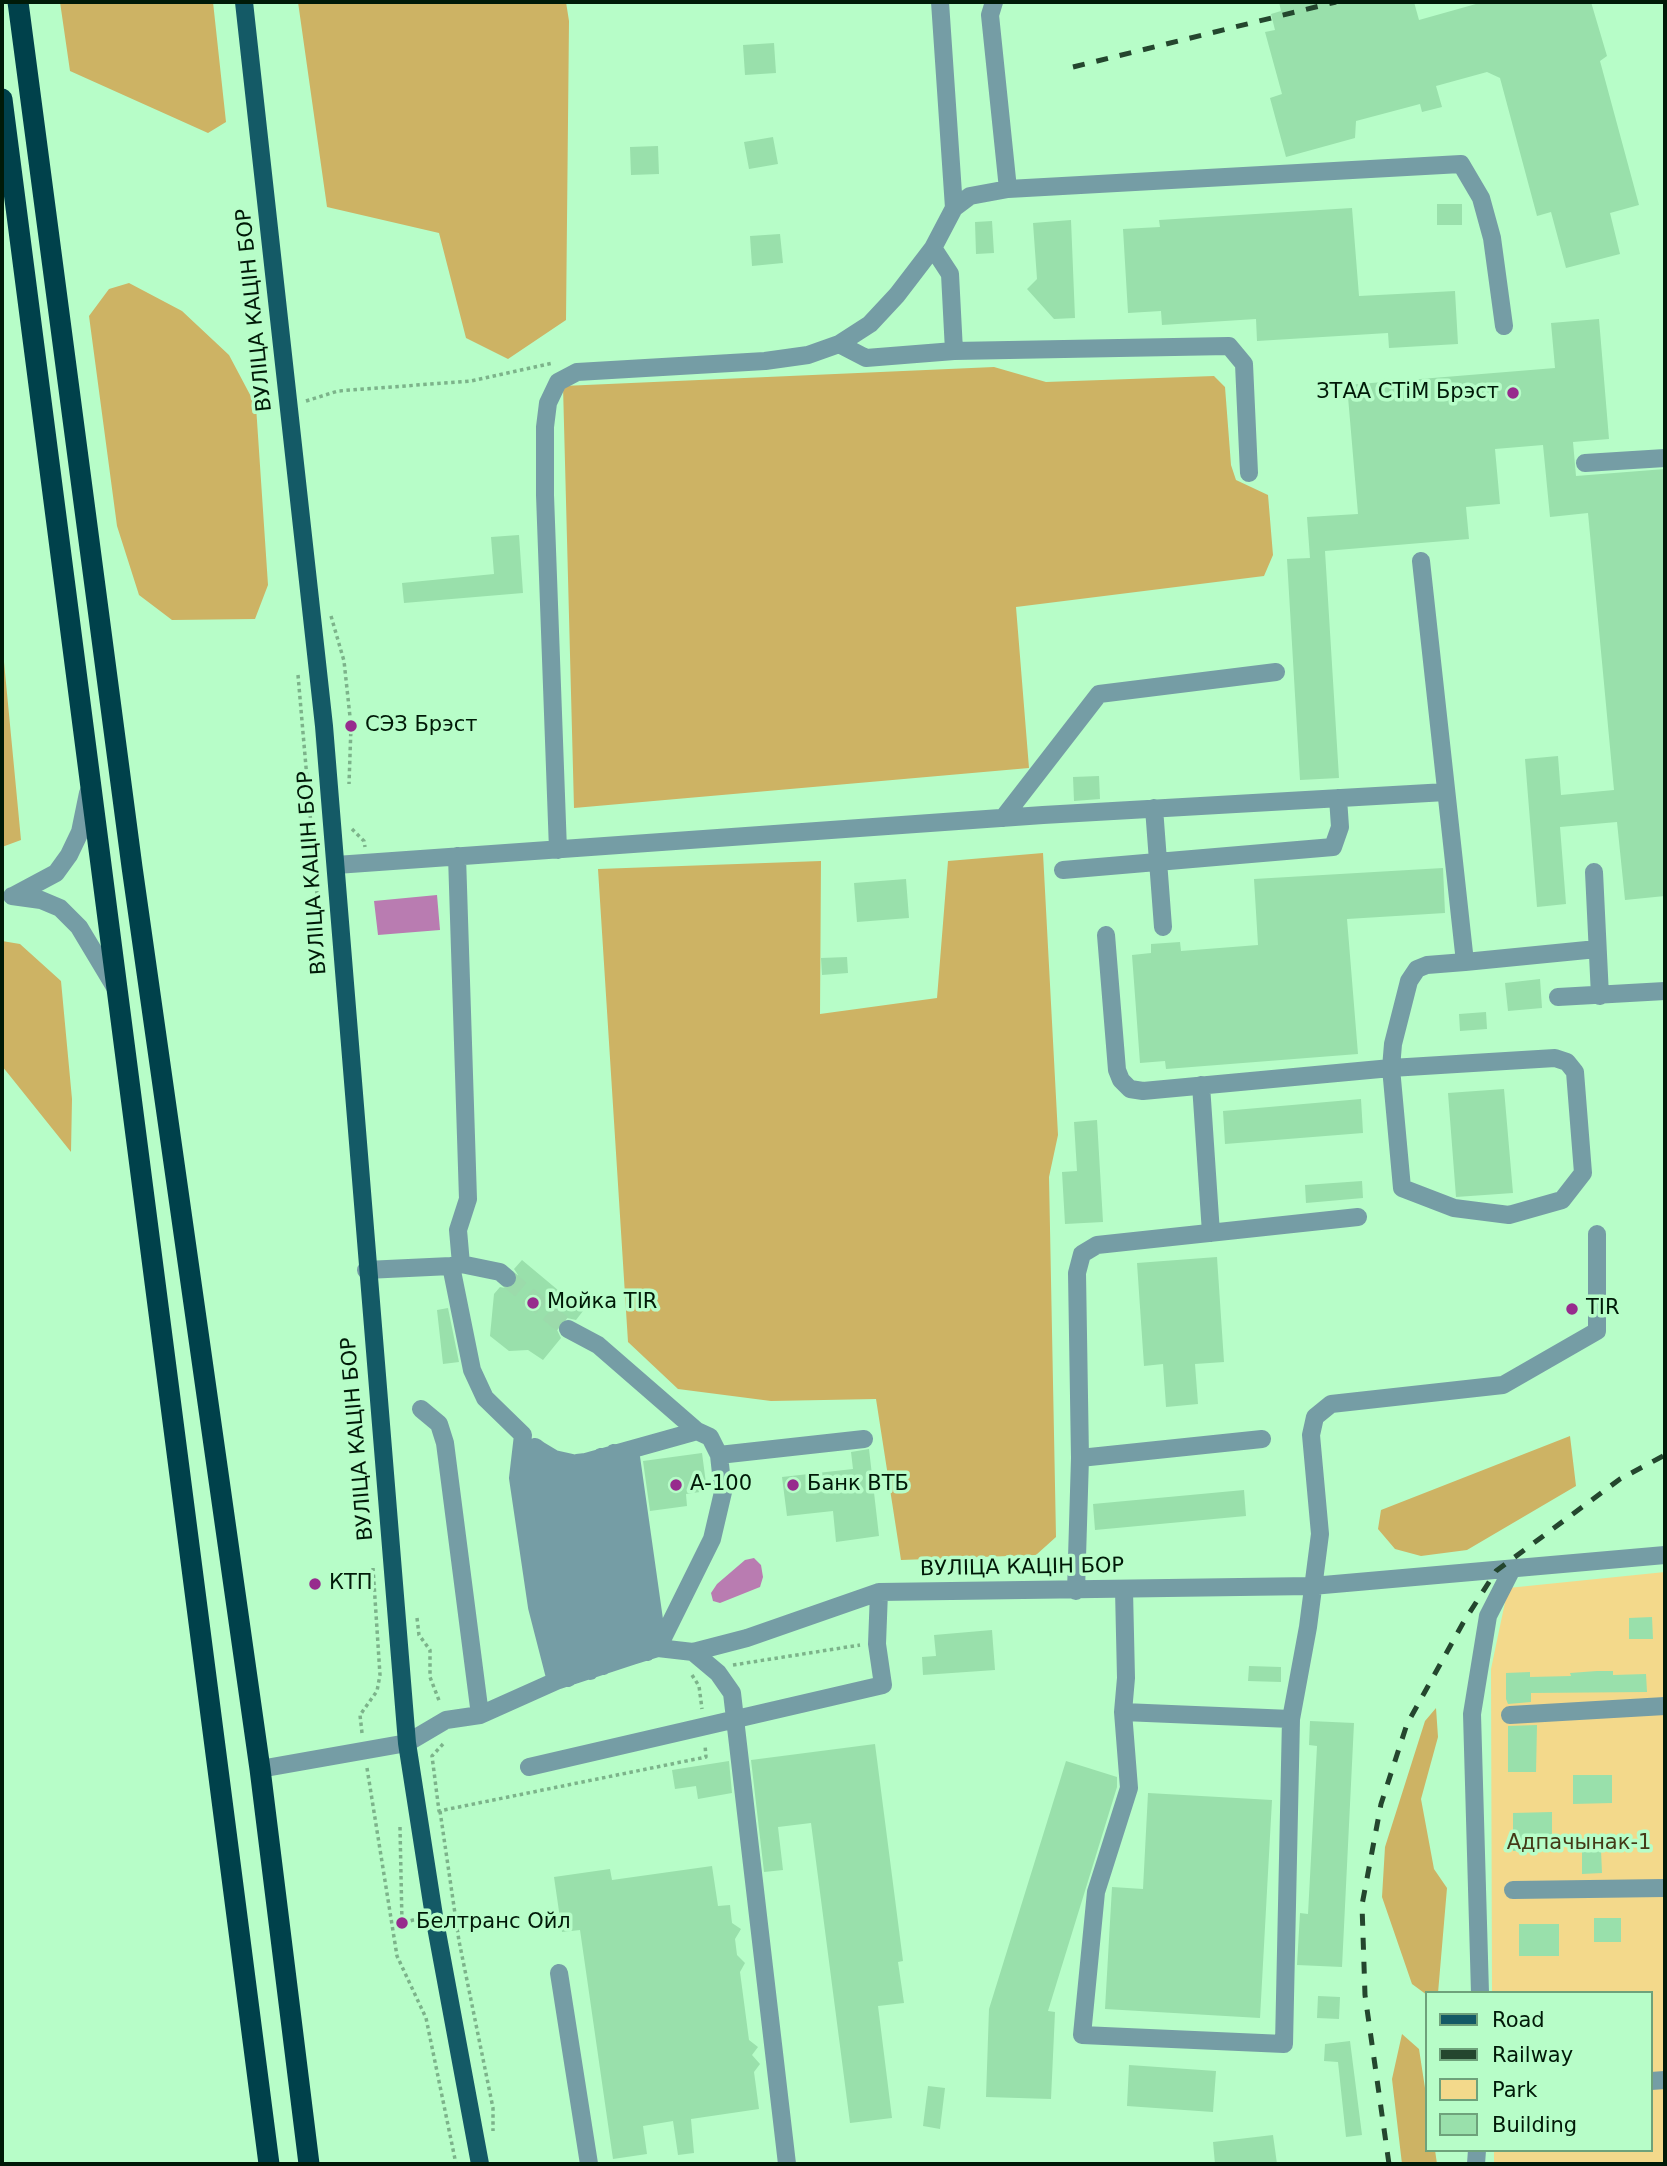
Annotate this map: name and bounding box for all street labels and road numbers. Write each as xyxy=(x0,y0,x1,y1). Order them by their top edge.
street label: ВУЛІЦА КАЦІН БОР xyxy=(232,207,278,413)
street label: ВУЛІЦА КАЦІН БОР xyxy=(293,770,333,976)
street label: ВУЛІЦА КАЦІН БОР xyxy=(337,1336,379,1542)
street label: ВУЛІЦА КАЦІН БОР xyxy=(920,1554,1124,1582)

